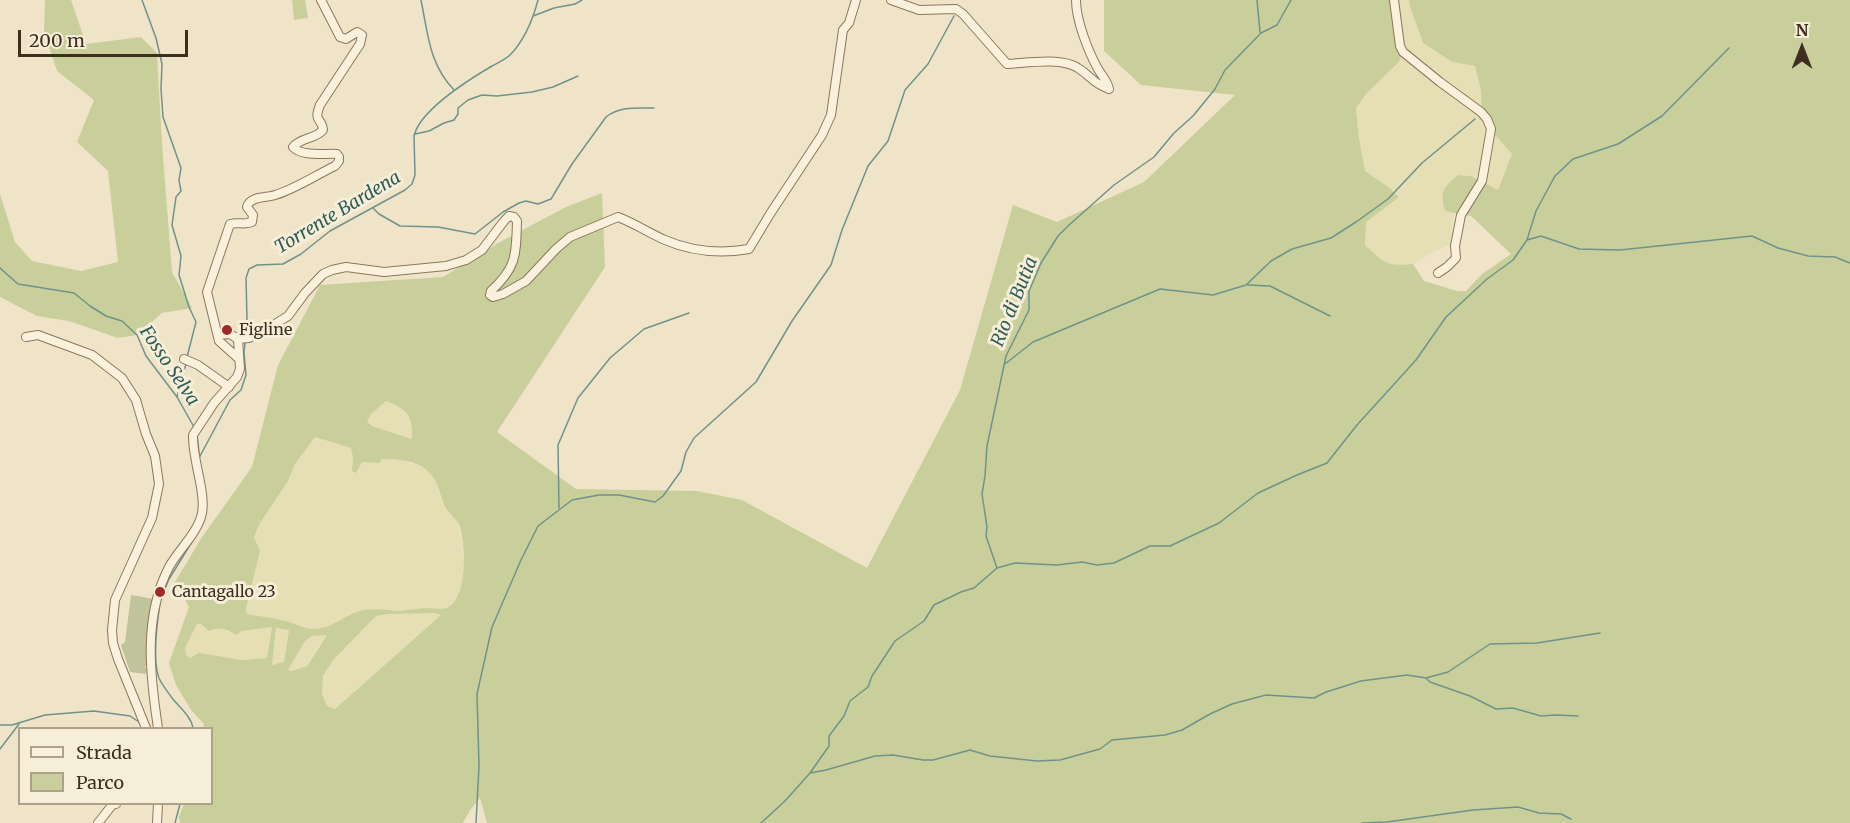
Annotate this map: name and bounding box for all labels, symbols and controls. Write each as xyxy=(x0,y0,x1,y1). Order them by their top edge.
scale bar xyxy=(21,18,190,56)
north arrow xyxy=(1772,18,1832,78)
text: N xyxy=(1796,20,1808,40)
text: 200 m xyxy=(29,29,85,52)
water label: Torrente Bardena xyxy=(271,167,405,259)
water label: Rio di Butia xyxy=(987,254,1043,350)
place label: Figline xyxy=(239,320,292,340)
water label: Fosso Selva xyxy=(134,322,204,410)
marker: Figline xyxy=(220,323,234,337)
place label: Cantagallo 23 xyxy=(172,582,276,602)
marker: Cantagallo 23 xyxy=(153,585,167,599)
legend xyxy=(18,727,213,805)
text: Strada xyxy=(76,741,132,764)
text: Parco xyxy=(76,771,124,794)

